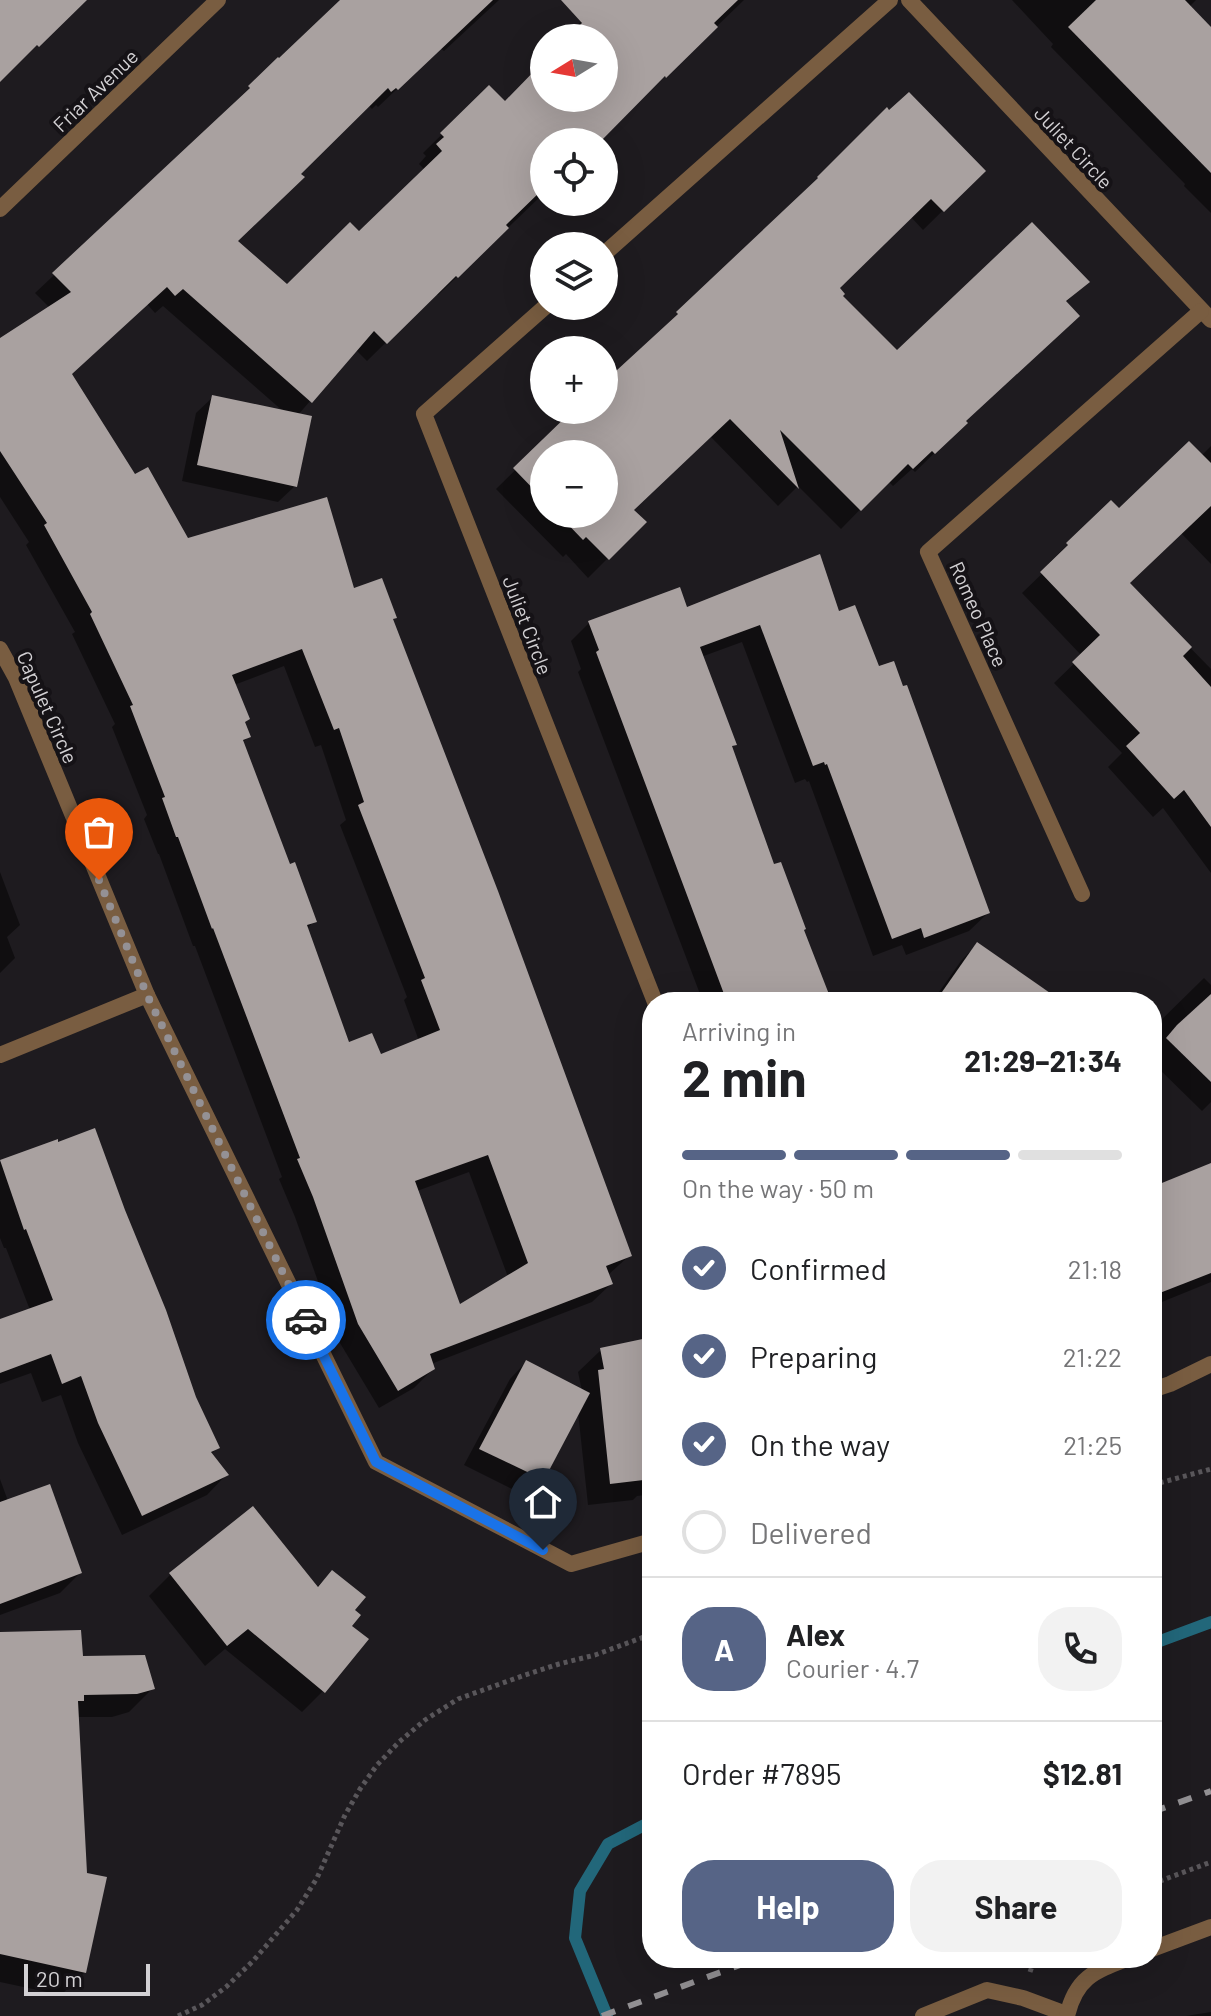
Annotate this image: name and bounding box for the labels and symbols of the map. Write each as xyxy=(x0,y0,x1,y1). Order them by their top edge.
north arrow xyxy=(530,24,618,112)
street label: Friar Avenue xyxy=(48,44,142,136)
street label: Juliet Circle xyxy=(1030,101,1118,193)
street label: Romeo Place xyxy=(945,558,1013,670)
street label: Juliet Circle xyxy=(498,572,558,678)
street label: Capulet Circle xyxy=(13,647,83,767)
pin xyxy=(65,798,133,880)
courier xyxy=(266,1280,346,1360)
pin xyxy=(509,1468,577,1550)
scale bar xyxy=(24,1960,150,1996)

